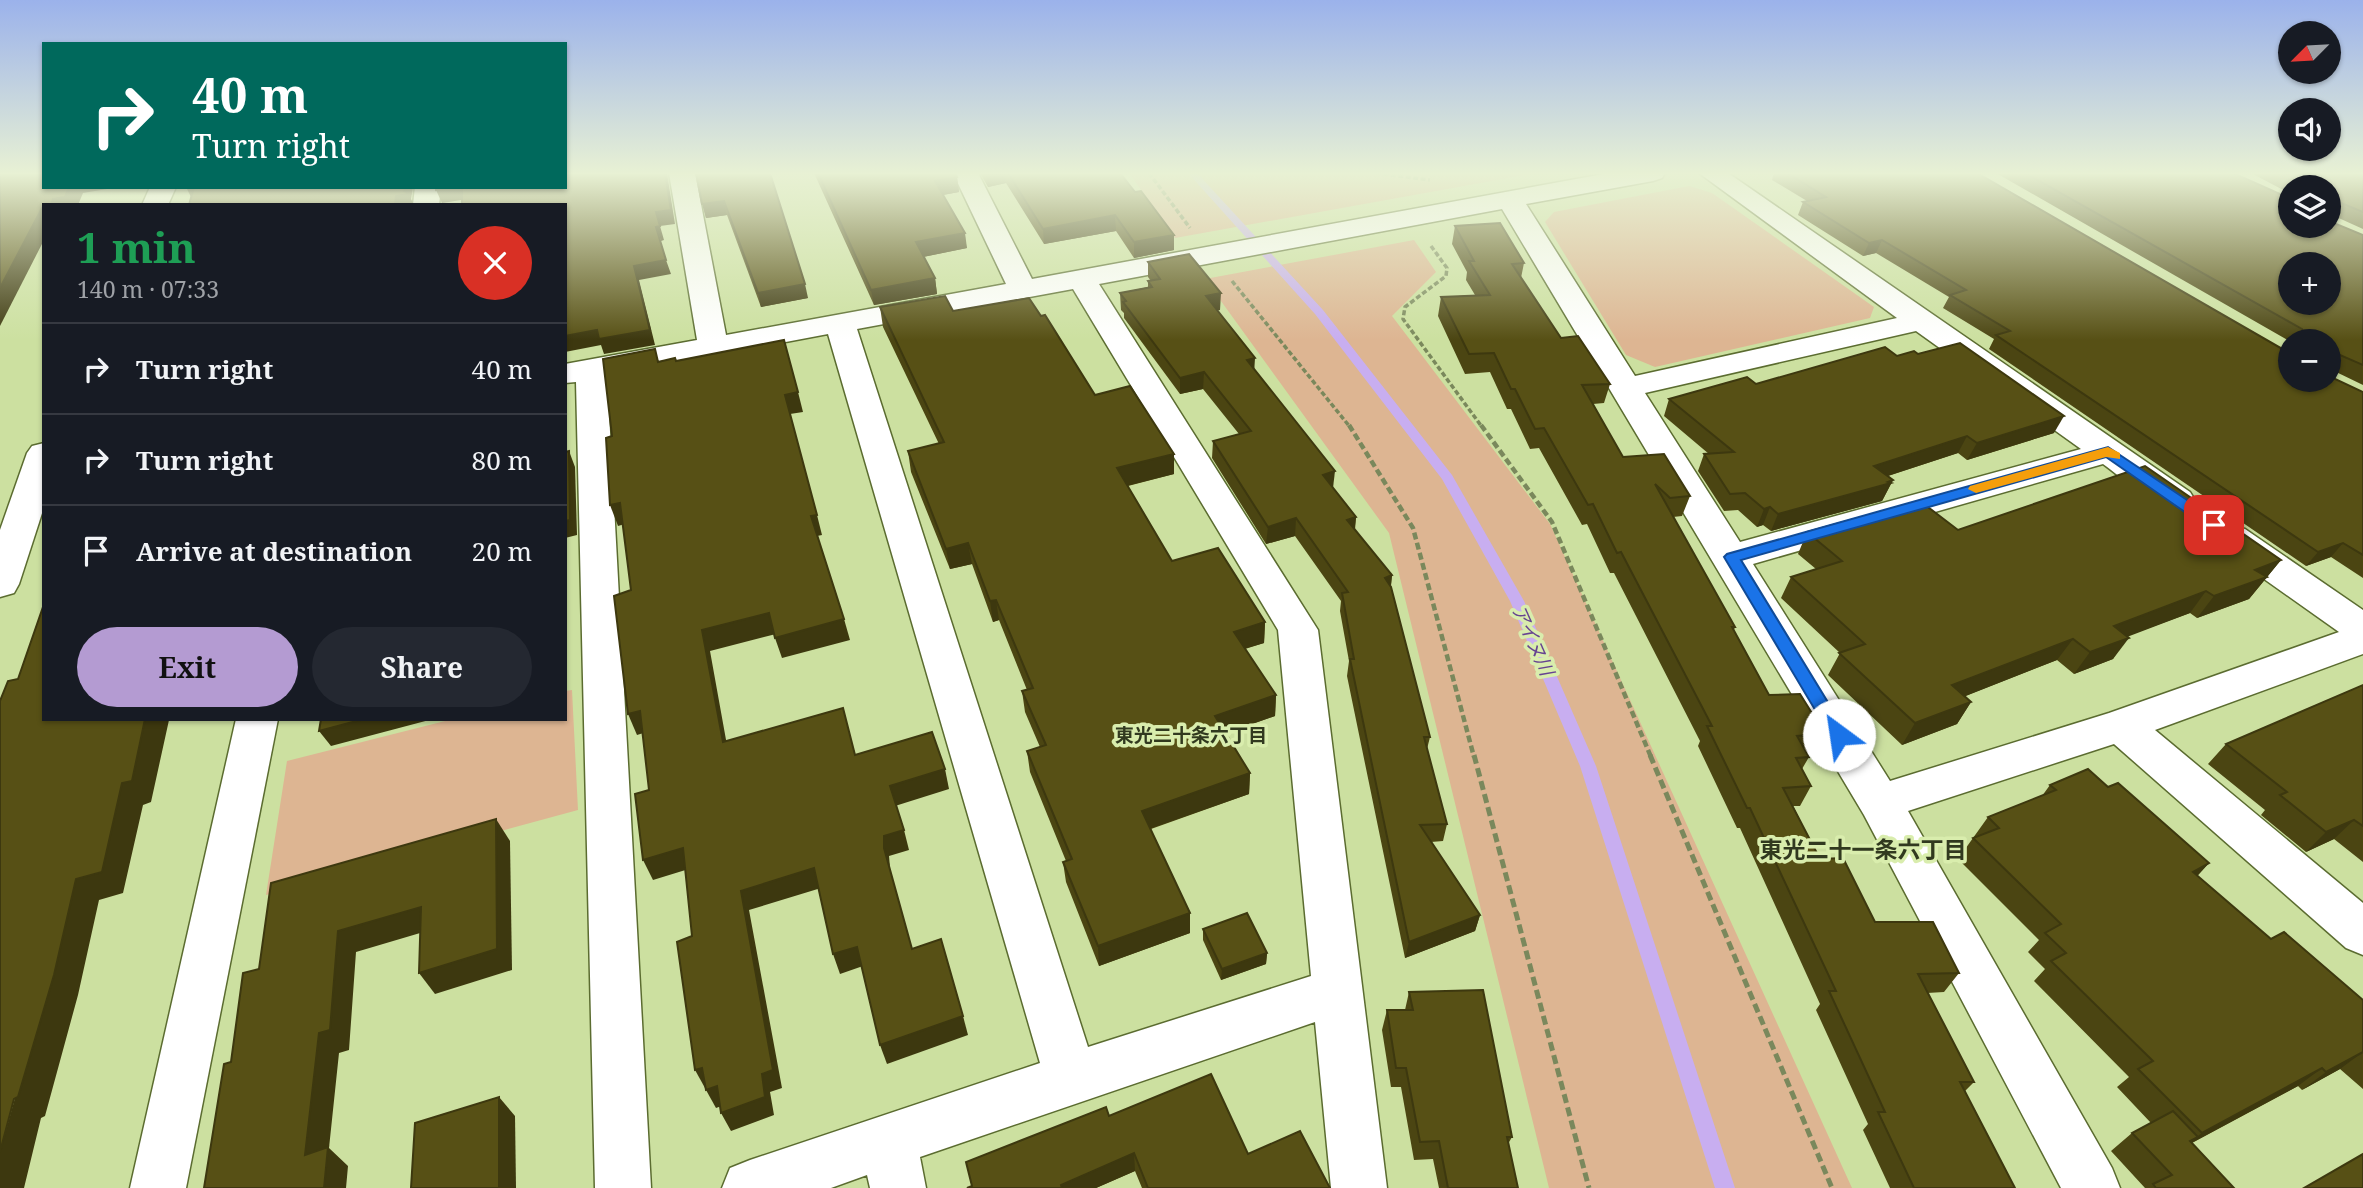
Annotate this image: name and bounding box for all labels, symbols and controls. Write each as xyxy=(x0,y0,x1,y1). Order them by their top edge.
north arrow xyxy=(2278,21,2342,84)
map controls xyxy=(2278,21,2341,392)
text: 40 m xyxy=(192,61,308,127)
icon: right xyxy=(77,70,168,161)
button: sound xyxy=(2278,98,2341,161)
text: Turn right xyxy=(192,124,350,167)
button: layers xyxy=(2278,175,2341,238)
text: 1 min xyxy=(77,218,196,275)
button: close xyxy=(458,226,532,300)
button: + xyxy=(2278,252,2341,315)
text: 140 m · 07:33 xyxy=(77,273,219,305)
button: − xyxy=(2278,329,2341,392)
icon: right xyxy=(77,350,115,388)
text: Turn right xyxy=(136,351,273,387)
text: 40 m xyxy=(472,351,532,387)
icon: right xyxy=(77,441,115,479)
text: Turn right xyxy=(136,442,273,478)
text: 80 m xyxy=(472,442,532,478)
pin xyxy=(2184,495,2244,555)
icon: arrive xyxy=(2195,506,2233,544)
icon: arrive xyxy=(77,532,115,570)
text: Arrive at destination xyxy=(136,533,412,569)
text: 20 m xyxy=(472,533,532,569)
water label: アイヌ川 xyxy=(1506,600,1561,681)
button: Exit xyxy=(77,627,298,707)
button: Share xyxy=(312,627,532,707)
position arrow xyxy=(1802,698,1876,772)
district label: 東光二十条六丁目 xyxy=(1115,722,1267,748)
district label: 東光二十一条六丁目 xyxy=(1760,833,1967,865)

